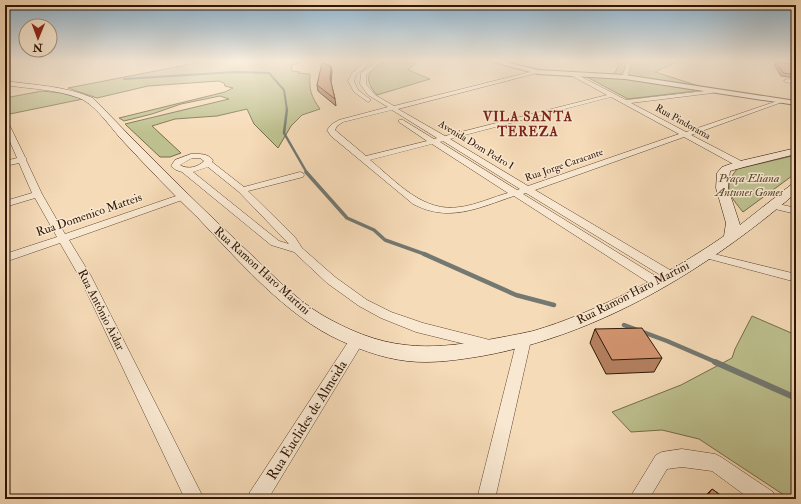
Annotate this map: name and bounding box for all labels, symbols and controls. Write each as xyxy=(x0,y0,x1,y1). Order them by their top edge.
north arrow xyxy=(18,18,58,58)
text: N xyxy=(32,41,44,54)
street label: Rua Pindorama xyxy=(653,102,714,143)
district label: VILA SANTA TEREZA xyxy=(482,109,573,140)
street label: Avenida Dom Pedro I xyxy=(435,117,516,172)
street label: Rua Jorge Caracante xyxy=(523,146,605,185)
park label: Praça Eliana Antunes Gomes xyxy=(713,171,784,200)
street label: Rua Domenico Matteis xyxy=(34,190,144,240)
street label: Rua Ramon Haro Martini xyxy=(211,224,313,318)
street label: Rua Ramon Haro Martini xyxy=(574,258,692,328)
street label: Rua Antônio Aidar xyxy=(74,267,128,354)
street label: Rua Euclides de Almeida xyxy=(263,357,351,483)

